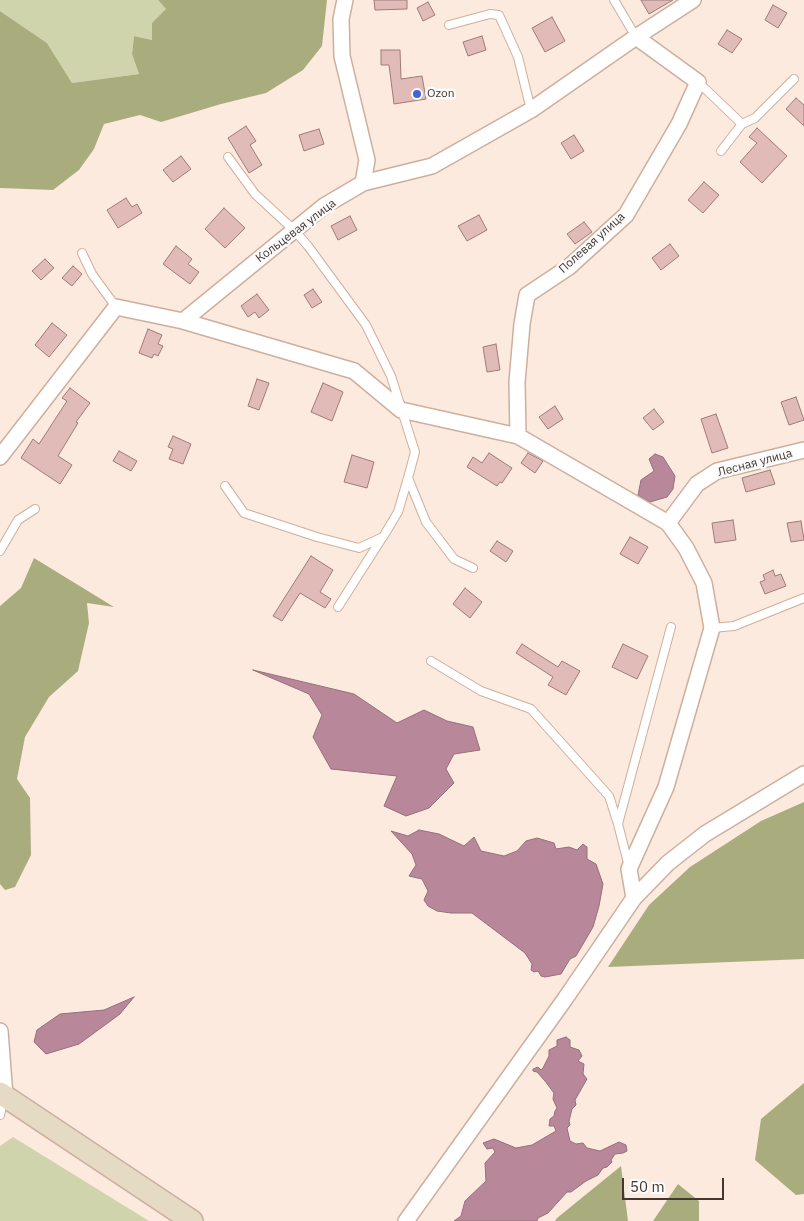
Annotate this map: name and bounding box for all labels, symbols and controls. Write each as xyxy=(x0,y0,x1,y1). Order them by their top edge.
place label: Ozon xyxy=(427,87,454,101)
marker: Ozon xyxy=(411,88,423,100)
street label: Кольцевая улица xyxy=(253,196,339,266)
street label: Полевая улица xyxy=(556,210,628,276)
street label: Лесная улица xyxy=(716,446,794,480)
scale bar xyxy=(624,1168,726,1200)
text: 50 m xyxy=(630,1177,665,1196)

